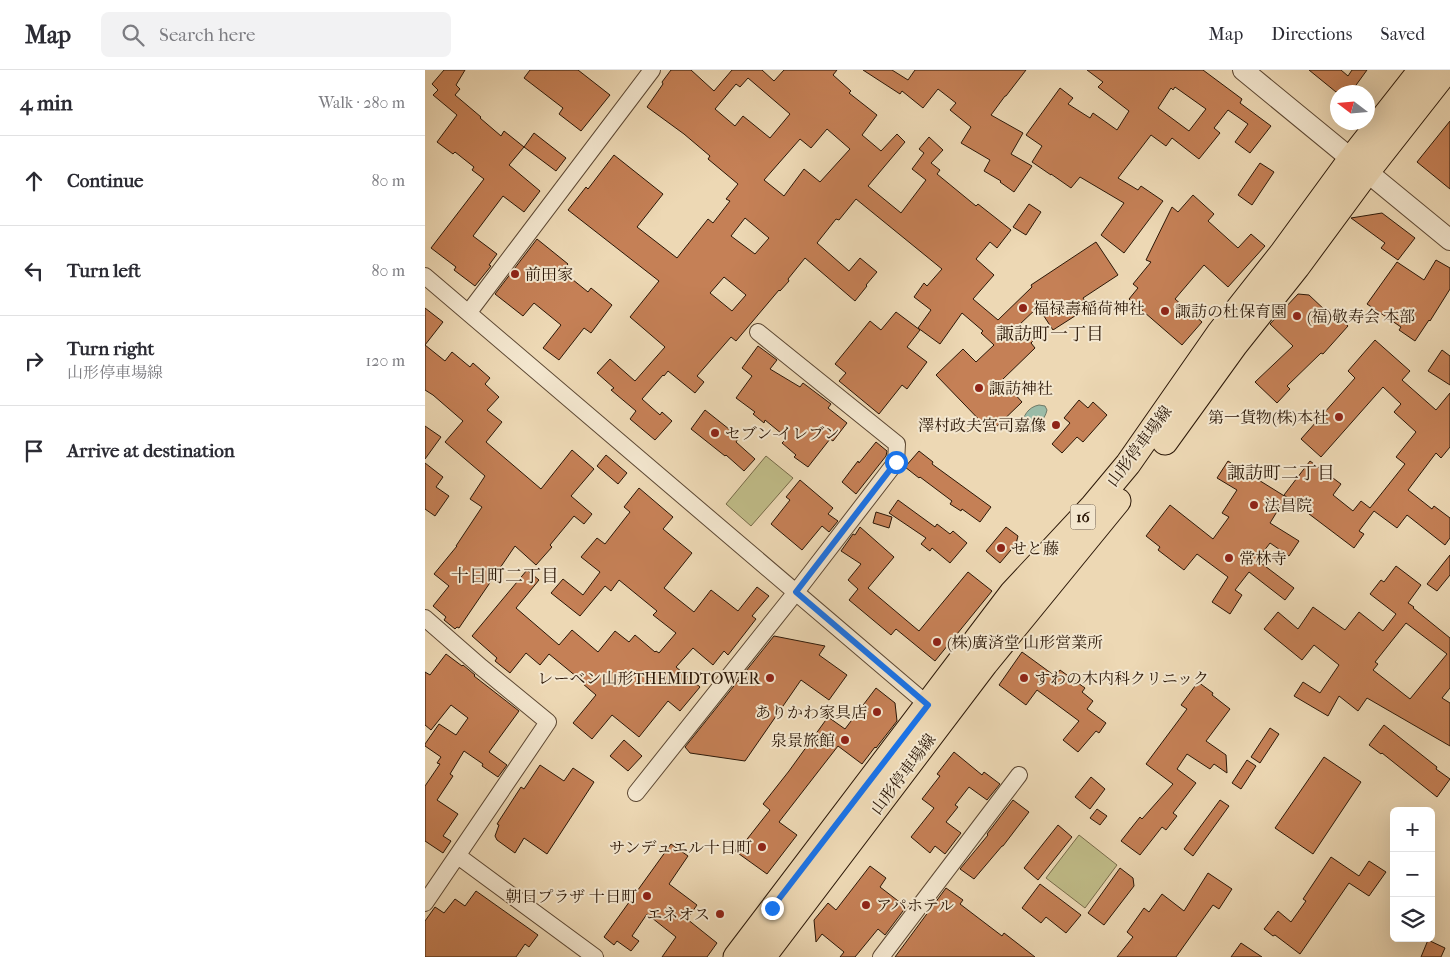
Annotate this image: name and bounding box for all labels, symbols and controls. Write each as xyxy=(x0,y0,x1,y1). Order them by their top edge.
search box xyxy=(101,12,451,57)
text: Map xyxy=(25,21,71,49)
icon: search xyxy=(119,21,147,49)
text: Search here xyxy=(159,24,255,46)
text: Map xyxy=(1209,24,1243,45)
text: Directions xyxy=(1271,24,1352,45)
text: Saved xyxy=(1380,24,1425,45)
north arrow xyxy=(1330,85,1375,130)
text: 4 min xyxy=(20,91,73,115)
text: Walk · 280 m xyxy=(318,93,405,112)
icon: ahead xyxy=(20,167,48,195)
text: Continue xyxy=(67,170,143,192)
text: 80 m xyxy=(371,171,405,190)
icon: left xyxy=(20,257,48,285)
text: Turn left xyxy=(67,260,141,282)
text: 80 m xyxy=(371,261,405,280)
place label: 前田家 xyxy=(525,265,573,284)
marker: 前田家 xyxy=(509,268,521,280)
place label: 福禄壽稲荷神社 xyxy=(1033,299,1145,318)
marker: 福禄壽稲荷神社 xyxy=(1017,302,1029,314)
place label: 諏訪の杜保育園 xyxy=(1175,302,1287,321)
marker: 諏訪の杜保育園 xyxy=(1159,305,1171,317)
place label: (福)敬寿会 本部 xyxy=(1307,307,1415,326)
marker: (福)敬寿会 本部 xyxy=(1291,310,1303,322)
district label: 諏訪町一丁目 xyxy=(996,324,1104,345)
text: Turn right xyxy=(67,338,154,360)
icon: right xyxy=(20,347,48,375)
text: 120 m xyxy=(366,351,405,370)
text: 山形停車場線 xyxy=(67,363,163,382)
place label: 諏訪神社 xyxy=(989,379,1053,398)
marker: 諏訪神社 xyxy=(973,382,985,394)
street label: 山形停車場線 xyxy=(1103,402,1175,490)
place label: 第一貨物(株)本社 xyxy=(1208,408,1329,427)
marker: 第一貨物(株)本社 xyxy=(1333,411,1345,423)
place label: 澤村政夫宮司嘉像 xyxy=(918,416,1046,435)
marker: 澤村政夫宮司嘉像 xyxy=(1050,419,1062,431)
place label: セブン-イレブン xyxy=(725,424,840,443)
marker: セブン-イレブン xyxy=(709,427,721,439)
icon: arrive xyxy=(20,437,48,465)
text: Arrive at destination xyxy=(67,440,235,462)
route start xyxy=(885,451,908,474)
district label: 諏訪町二丁目 xyxy=(1227,463,1335,484)
place label: 法昌院 xyxy=(1264,496,1312,515)
marker: 法昌院 xyxy=(1248,499,1260,511)
road number: 16 xyxy=(1071,504,1095,530)
place label: せと藤 xyxy=(1011,539,1059,558)
marker: せと藤 xyxy=(995,542,1007,554)
place label: 常林寺 xyxy=(1239,549,1287,568)
marker: 常林寺 xyxy=(1223,552,1235,564)
district label: 十日町二丁目 xyxy=(451,566,559,587)
place label: (株)廣済堂 山形営業所 xyxy=(947,633,1103,652)
marker: (株)廣済堂 山形営業所 xyxy=(931,636,943,648)
place label: レーベン山形THEMIDTOWER xyxy=(538,669,761,688)
place label: すわの木内科クリニック xyxy=(1034,669,1209,688)
marker: レーベン山形THEMIDTOWER xyxy=(764,672,776,684)
marker: すわの木内科クリニック xyxy=(1018,672,1030,684)
place label: ありかわ家具店 xyxy=(755,703,867,722)
marker: ありかわ家具店 xyxy=(871,706,883,718)
street label: 山形停車場線 xyxy=(867,730,939,818)
place label: 泉景旅館 xyxy=(771,731,835,750)
marker: 泉景旅館 xyxy=(839,734,851,746)
map controls xyxy=(1390,807,1435,942)
button: + xyxy=(1390,807,1435,852)
place label: サンデュエル十日町 xyxy=(609,838,752,857)
marker: サンデュエル十日町 xyxy=(756,841,768,853)
button: − xyxy=(1390,852,1435,897)
place label: 朝日プラザ 十日町 xyxy=(506,887,637,906)
marker: 朝日プラザ 十日町 xyxy=(641,890,653,902)
place label: アパホテル xyxy=(876,896,954,915)
route end xyxy=(761,897,784,920)
button: layers xyxy=(1390,897,1435,942)
marker: アパホテル xyxy=(860,899,872,911)
place label: エネオス xyxy=(646,905,710,924)
marker: エネオス xyxy=(714,908,726,920)

